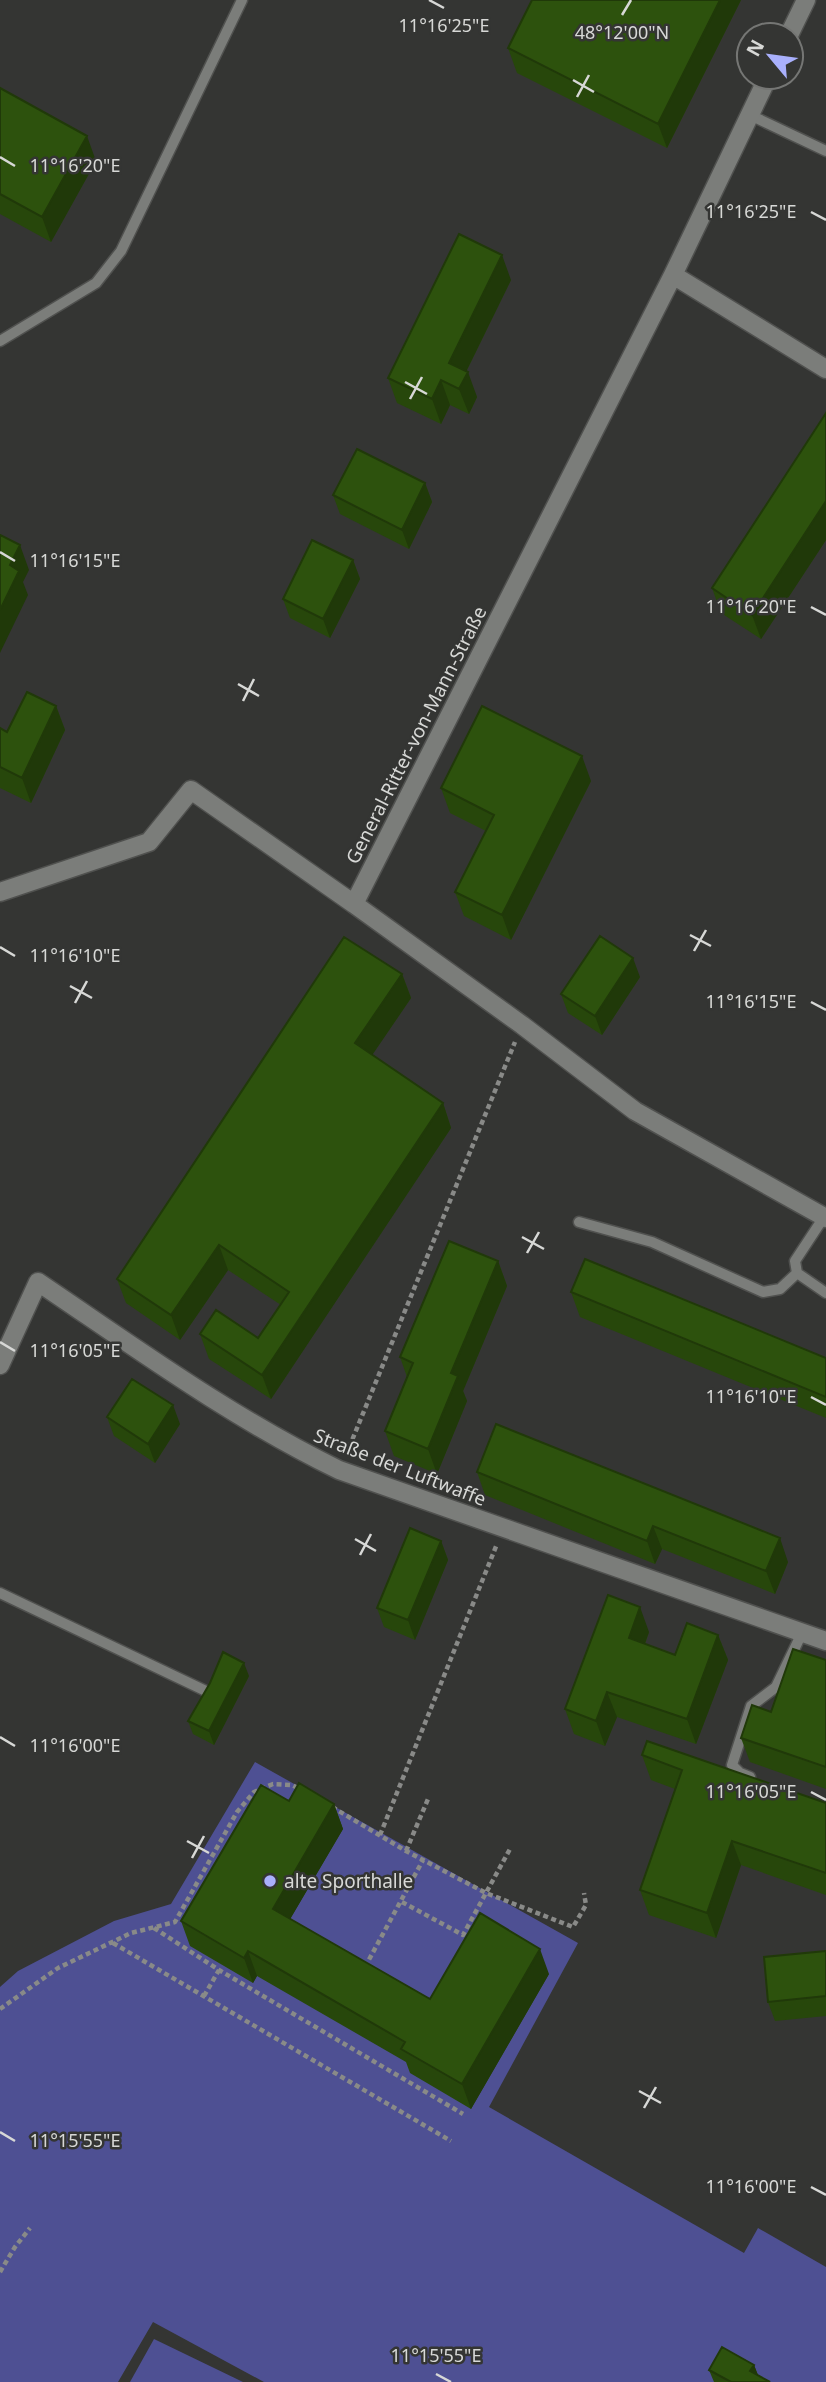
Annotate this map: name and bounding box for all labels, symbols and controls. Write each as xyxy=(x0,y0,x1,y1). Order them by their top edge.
text: 11°16'25"E xyxy=(399,13,489,37)
text: 48°12'00"N xyxy=(575,20,669,44)
north arrow xyxy=(735,21,805,91)
text: N xyxy=(740,35,770,61)
text: 11°16'20"E xyxy=(30,153,120,177)
text: 11°16'25"E xyxy=(706,199,796,223)
text: 11°16'15"E xyxy=(30,548,120,572)
text: 11°16'20"E xyxy=(706,594,796,618)
street label: General-Ritter-von-Mann-Straße xyxy=(340,602,492,868)
text: 11°16'10"E xyxy=(30,943,120,967)
text: 11°16'15"E xyxy=(706,989,796,1013)
text: 11°16'05"E xyxy=(30,1338,120,1362)
text: 11°16'10"E xyxy=(706,1384,796,1408)
street label: Straße der Luftwaffe xyxy=(310,1422,490,1512)
text: 11°16'00"E xyxy=(30,1733,120,1757)
text: 11°16'05"E xyxy=(706,1779,796,1803)
place label: alte Sporthalle xyxy=(284,1868,413,1894)
marker: alte Sporthalle xyxy=(262,1873,278,1889)
text: 11°15'55"E xyxy=(30,2128,120,2152)
text: 11°16'00"E xyxy=(706,2174,796,2198)
text: 11°15'55"E xyxy=(391,2343,481,2367)

